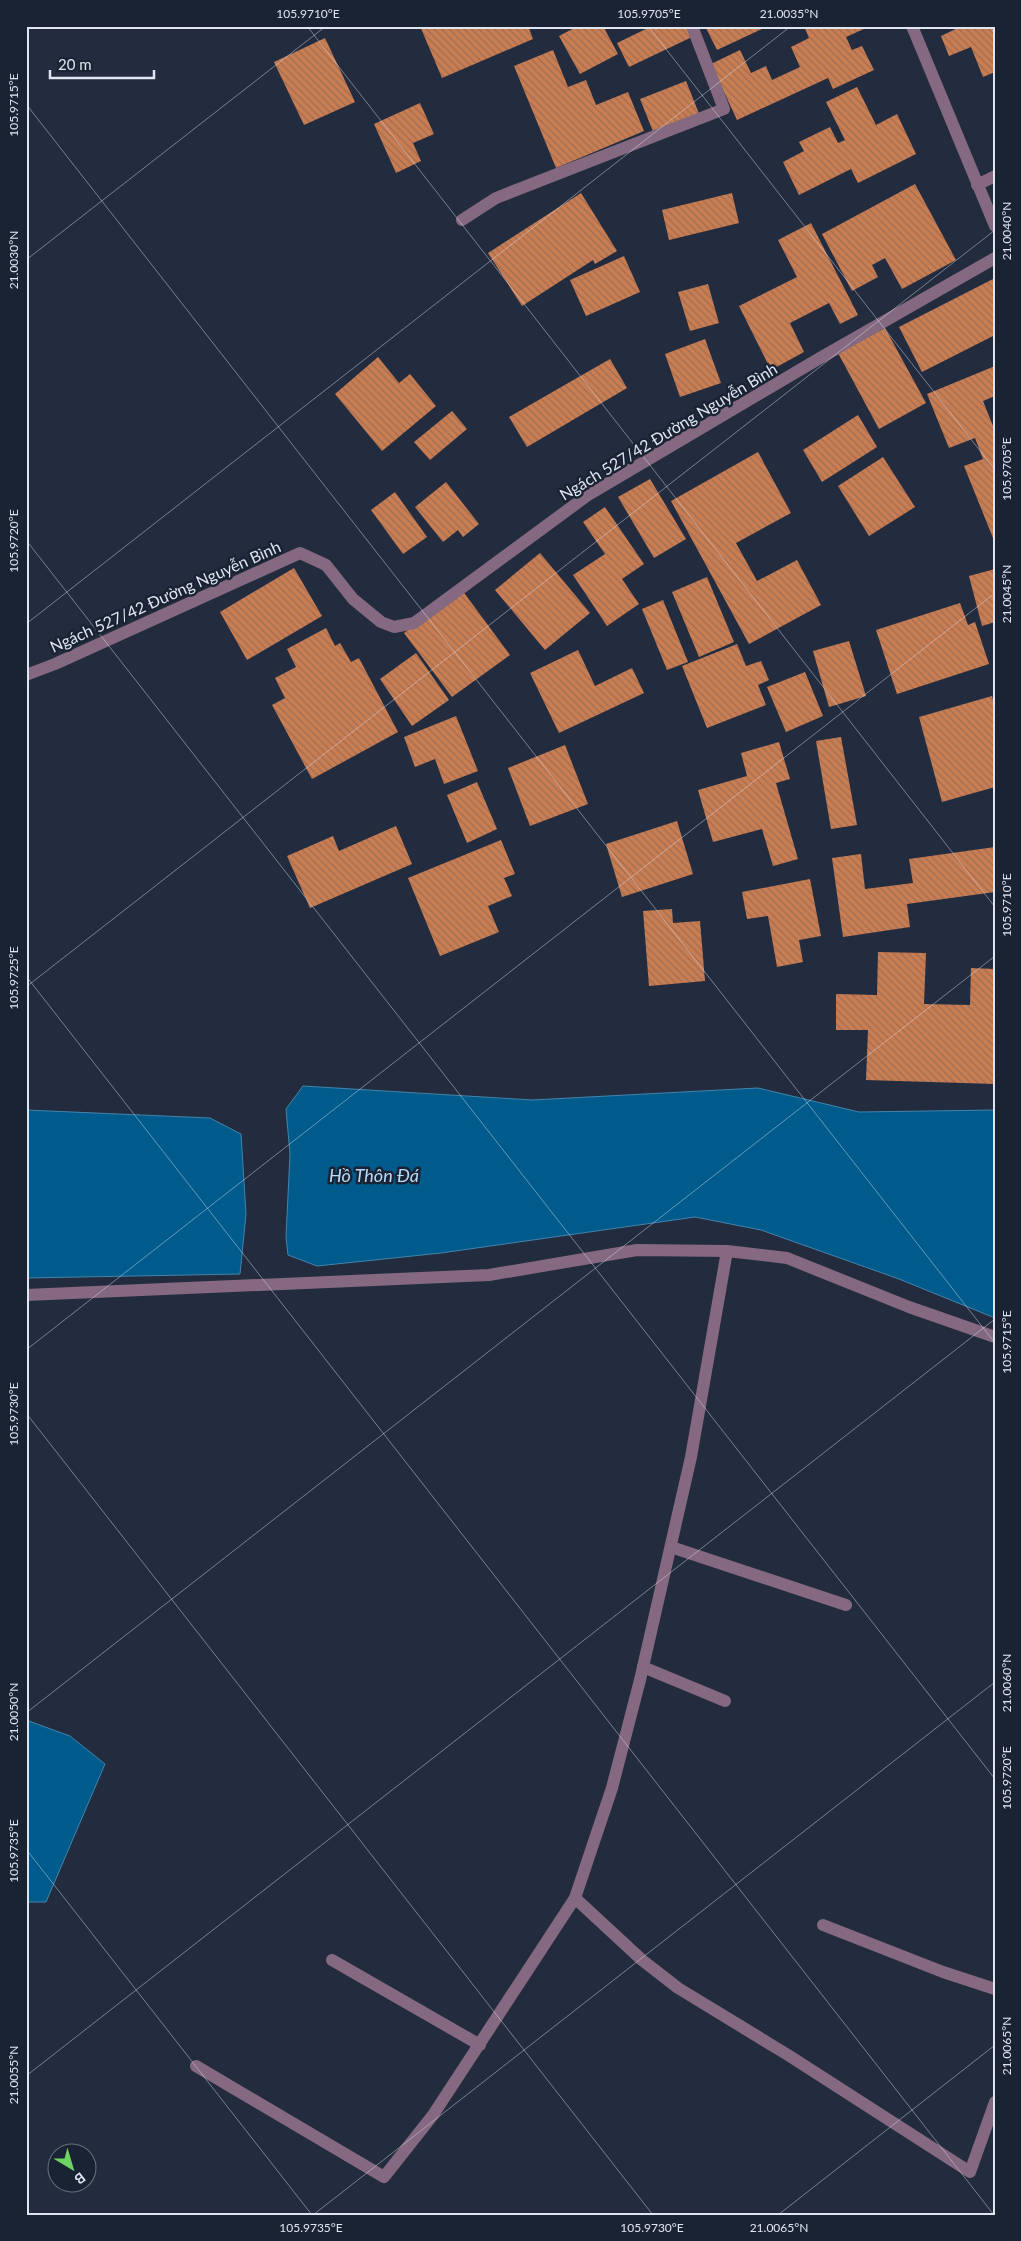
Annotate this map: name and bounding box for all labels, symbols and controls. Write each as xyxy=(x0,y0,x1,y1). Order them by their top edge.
text: 105.9710°E xyxy=(276,6,340,21)
text: 105.9705°E xyxy=(617,6,681,21)
text: 21.0035°N xyxy=(760,6,818,21)
scale bar xyxy=(50,48,154,80)
text: 20 m xyxy=(58,55,92,73)
text: 105.9715°E xyxy=(6,73,21,137)
text: 21.0040°N xyxy=(999,202,1014,260)
text: 21.0030°N xyxy=(6,231,21,289)
street label: Ngách 527/42 Đường Nguyễn Bình xyxy=(556,358,780,504)
text: 105.9705°E xyxy=(999,437,1014,501)
text: 105.9720°E xyxy=(6,509,21,573)
street label: Ngách 527/42 Đường Nguyễn Bình xyxy=(47,536,283,656)
text: 21.0045°N xyxy=(999,565,1014,623)
text: 105.9710°E xyxy=(999,873,1014,937)
text: 105.9725°E xyxy=(6,946,21,1010)
water label: Hồ Thôn Đá xyxy=(329,1164,420,1186)
text: 105.9715°E xyxy=(999,1310,1014,1374)
text: 105.9730°E xyxy=(6,1382,21,1446)
text: 21.0060°N xyxy=(999,1654,1014,1712)
text: 21.0050°N xyxy=(6,1683,21,1741)
text: 105.9720°E xyxy=(999,1746,1014,1810)
text: 105.9735°E xyxy=(6,1819,21,1883)
text: 21.0065°N xyxy=(999,2017,1014,2075)
text: 21.0055°N xyxy=(6,2046,21,2104)
north arrow xyxy=(48,2144,98,2194)
text: B xyxy=(71,2169,89,2188)
text: 105.9735°E xyxy=(279,2220,343,2235)
text: 105.9730°E xyxy=(620,2220,684,2235)
text: 21.0065°N xyxy=(750,2220,808,2235)

